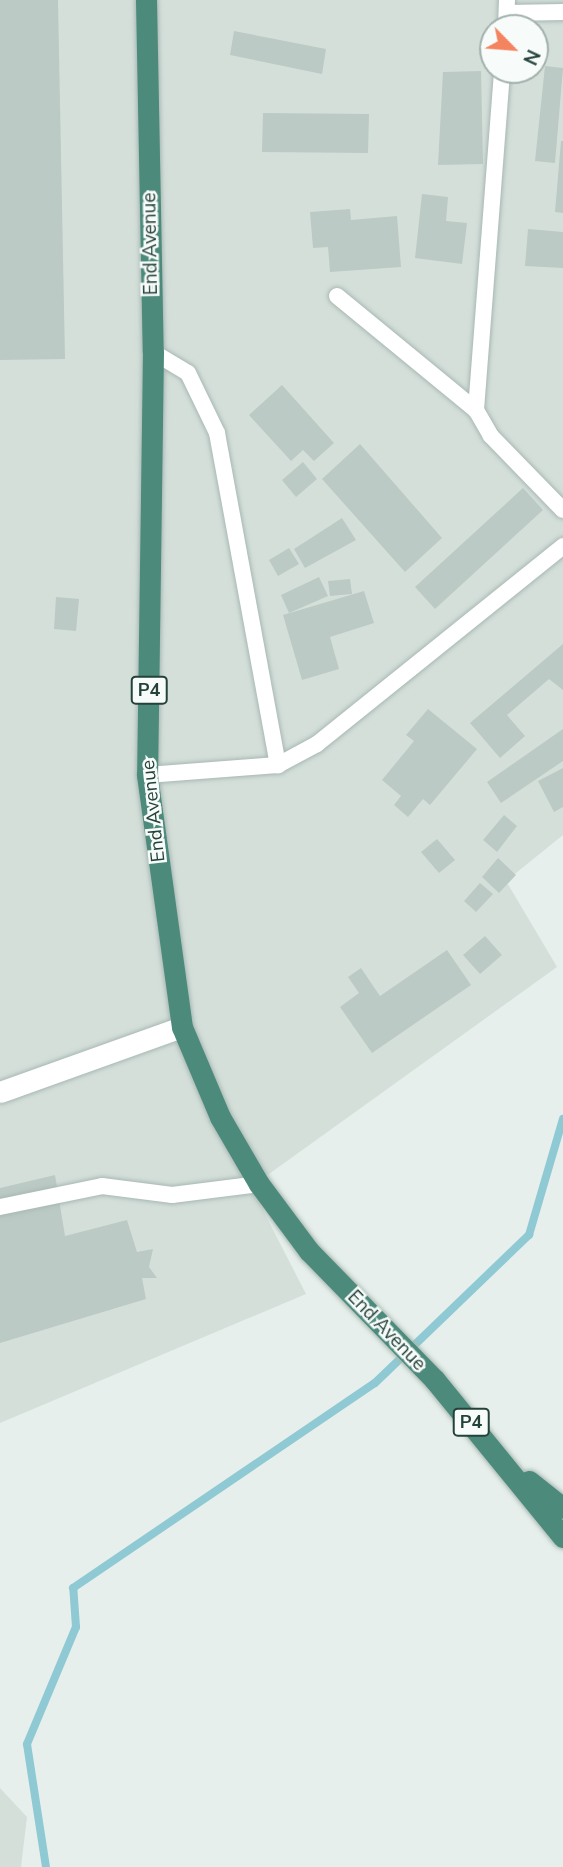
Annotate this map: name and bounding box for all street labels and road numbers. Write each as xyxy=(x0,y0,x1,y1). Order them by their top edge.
street label: End Avenue xyxy=(139,193,163,295)
road number: P4 xyxy=(130,676,168,704)
street label: End Avenue xyxy=(137,759,171,863)
street label: End Avenue xyxy=(342,1286,430,1376)
road number: P4 xyxy=(452,1408,490,1436)

